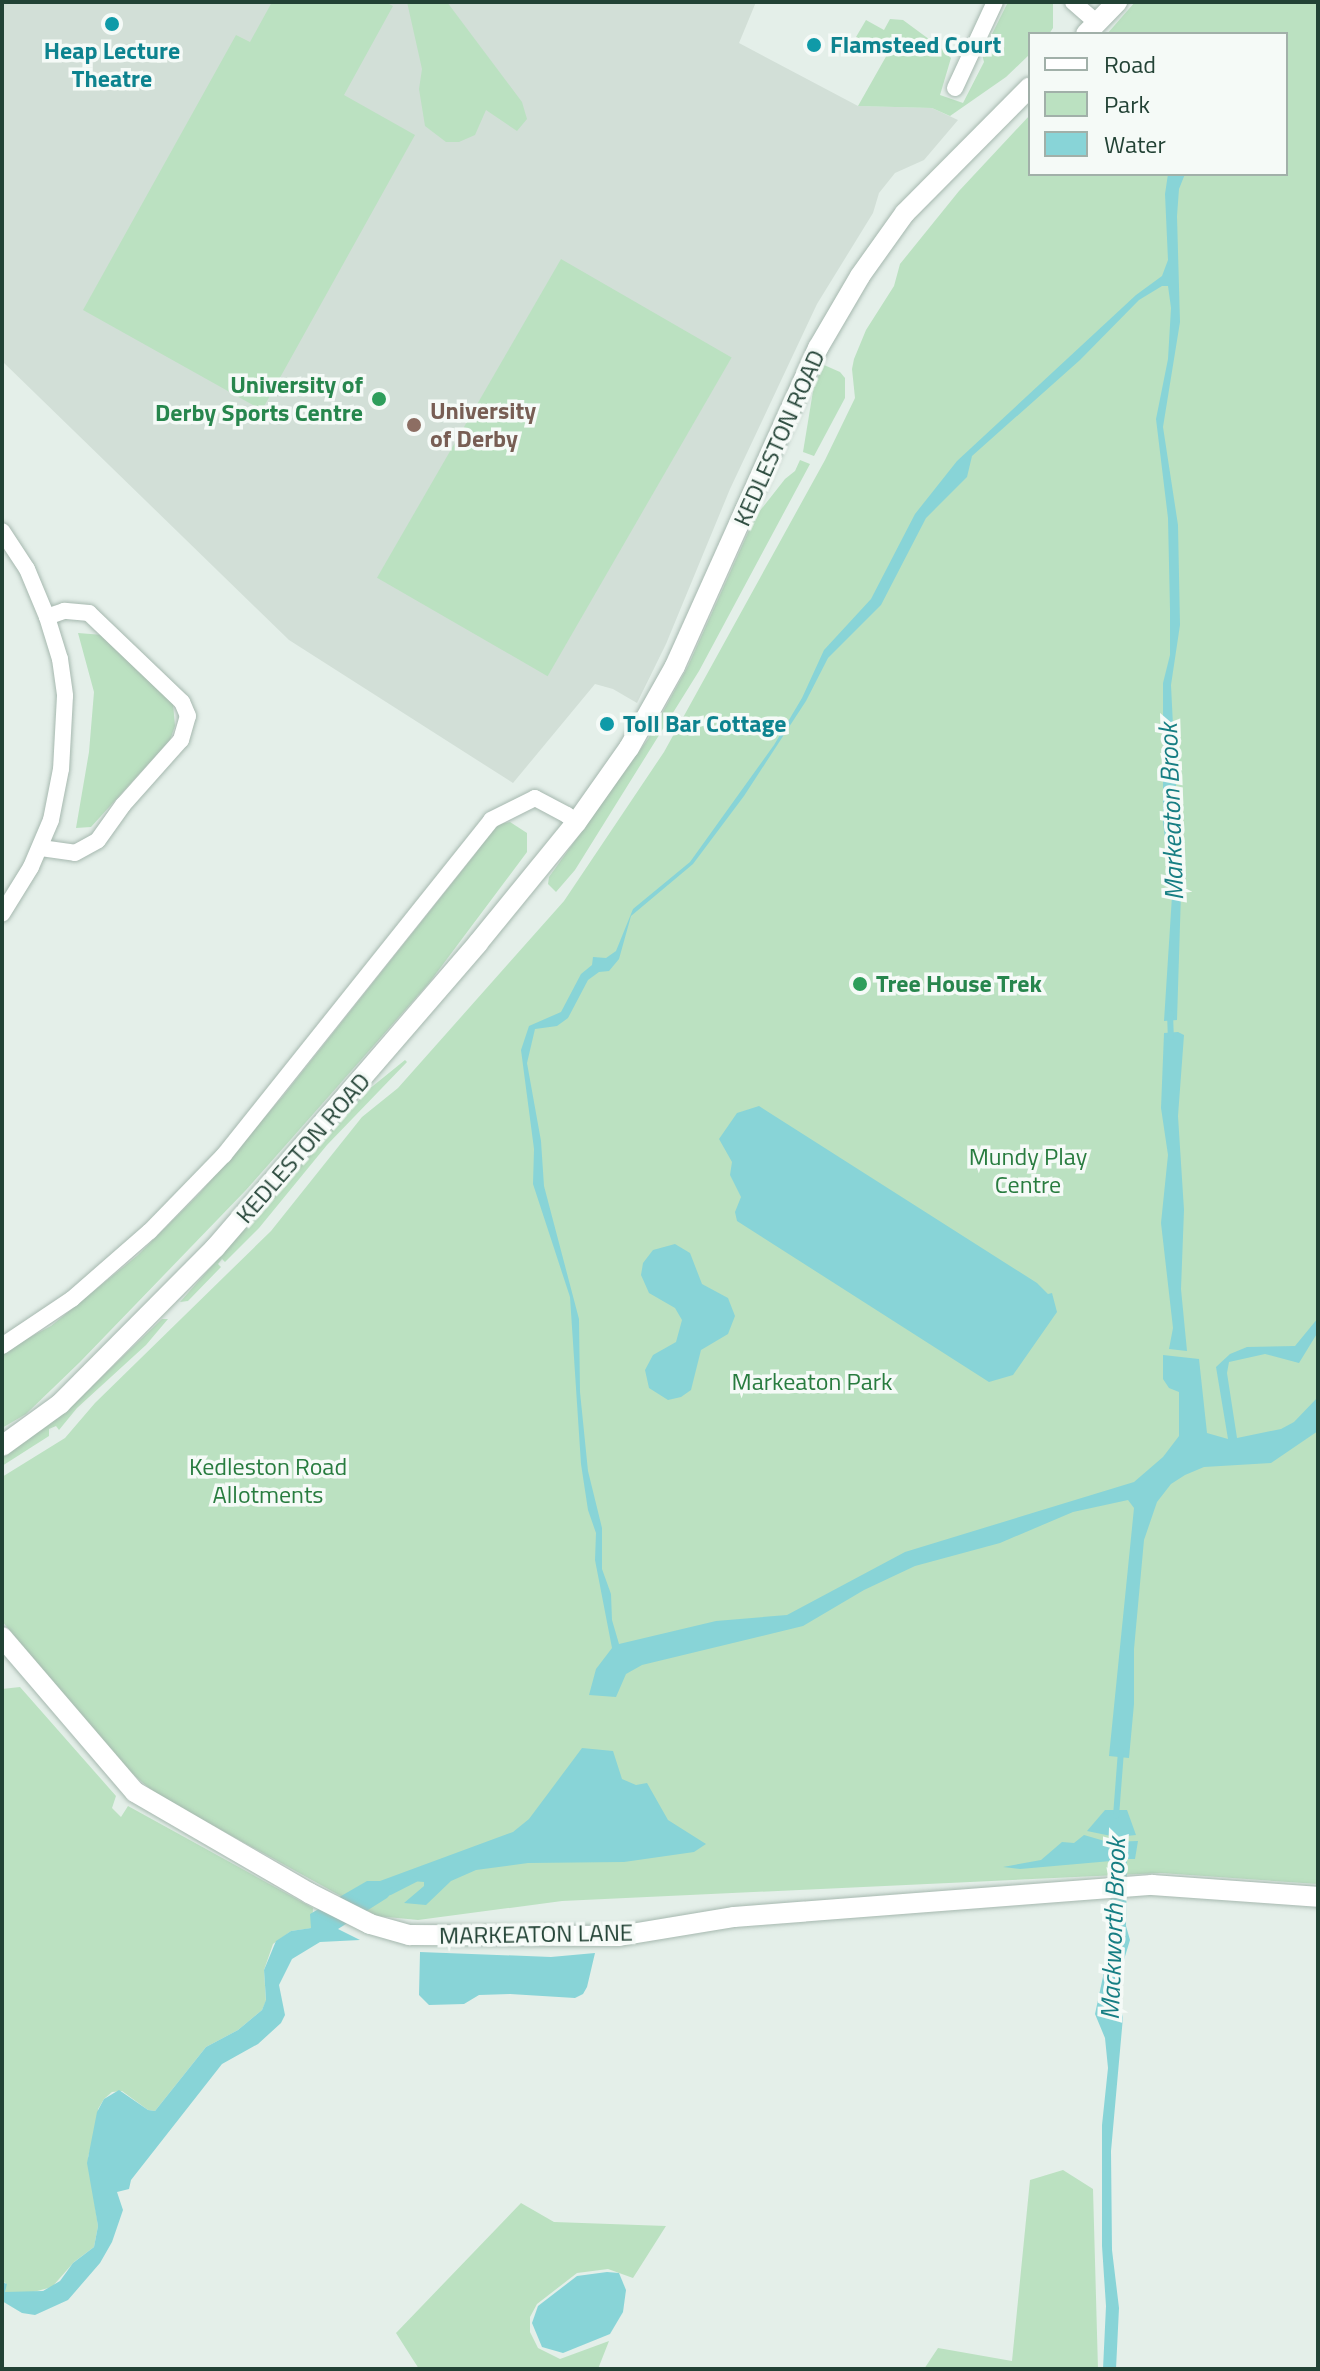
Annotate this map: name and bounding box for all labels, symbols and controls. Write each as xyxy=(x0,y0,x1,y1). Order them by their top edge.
marker: Heap Lecture Theatre xyxy=(103,15,121,33)
place label: Flamsteed Court xyxy=(830,31,1001,59)
legend xyxy=(1028,32,1288,176)
marker: Flamsteed Court xyxy=(805,36,823,54)
place label: Heap Lecture Theatre xyxy=(44,37,180,93)
text: Road xyxy=(1104,46,1156,82)
text: Park xyxy=(1104,86,1150,122)
text: Water xyxy=(1104,126,1166,162)
street label: KEDLESTON ROAD xyxy=(727,345,831,531)
place label: University of Derby Sports Centre xyxy=(155,371,363,427)
marker: University of Derby Sports Centre xyxy=(370,390,388,408)
place label: University of Derby xyxy=(430,397,536,453)
marker: University of Derby xyxy=(405,416,423,434)
place label: Toll Bar Cottage xyxy=(623,710,786,738)
marker: Toll Bar Cottage xyxy=(598,715,616,733)
water label: Markeaton Brook xyxy=(1152,723,1190,901)
place label: Tree House Trek xyxy=(876,970,1042,998)
marker: Tree House Trek xyxy=(851,975,869,993)
street label: KEDLESTON ROAD xyxy=(230,1067,376,1229)
park label: Mundy Play Centre xyxy=(969,1143,1087,1199)
park label: Markeaton Park xyxy=(731,1368,893,1396)
park label: Kedleston Road Allotments xyxy=(189,1453,347,1509)
water label: Mackworth Brook xyxy=(1094,1837,1132,2021)
street label: MARKEATON LANE xyxy=(439,1918,633,1950)

